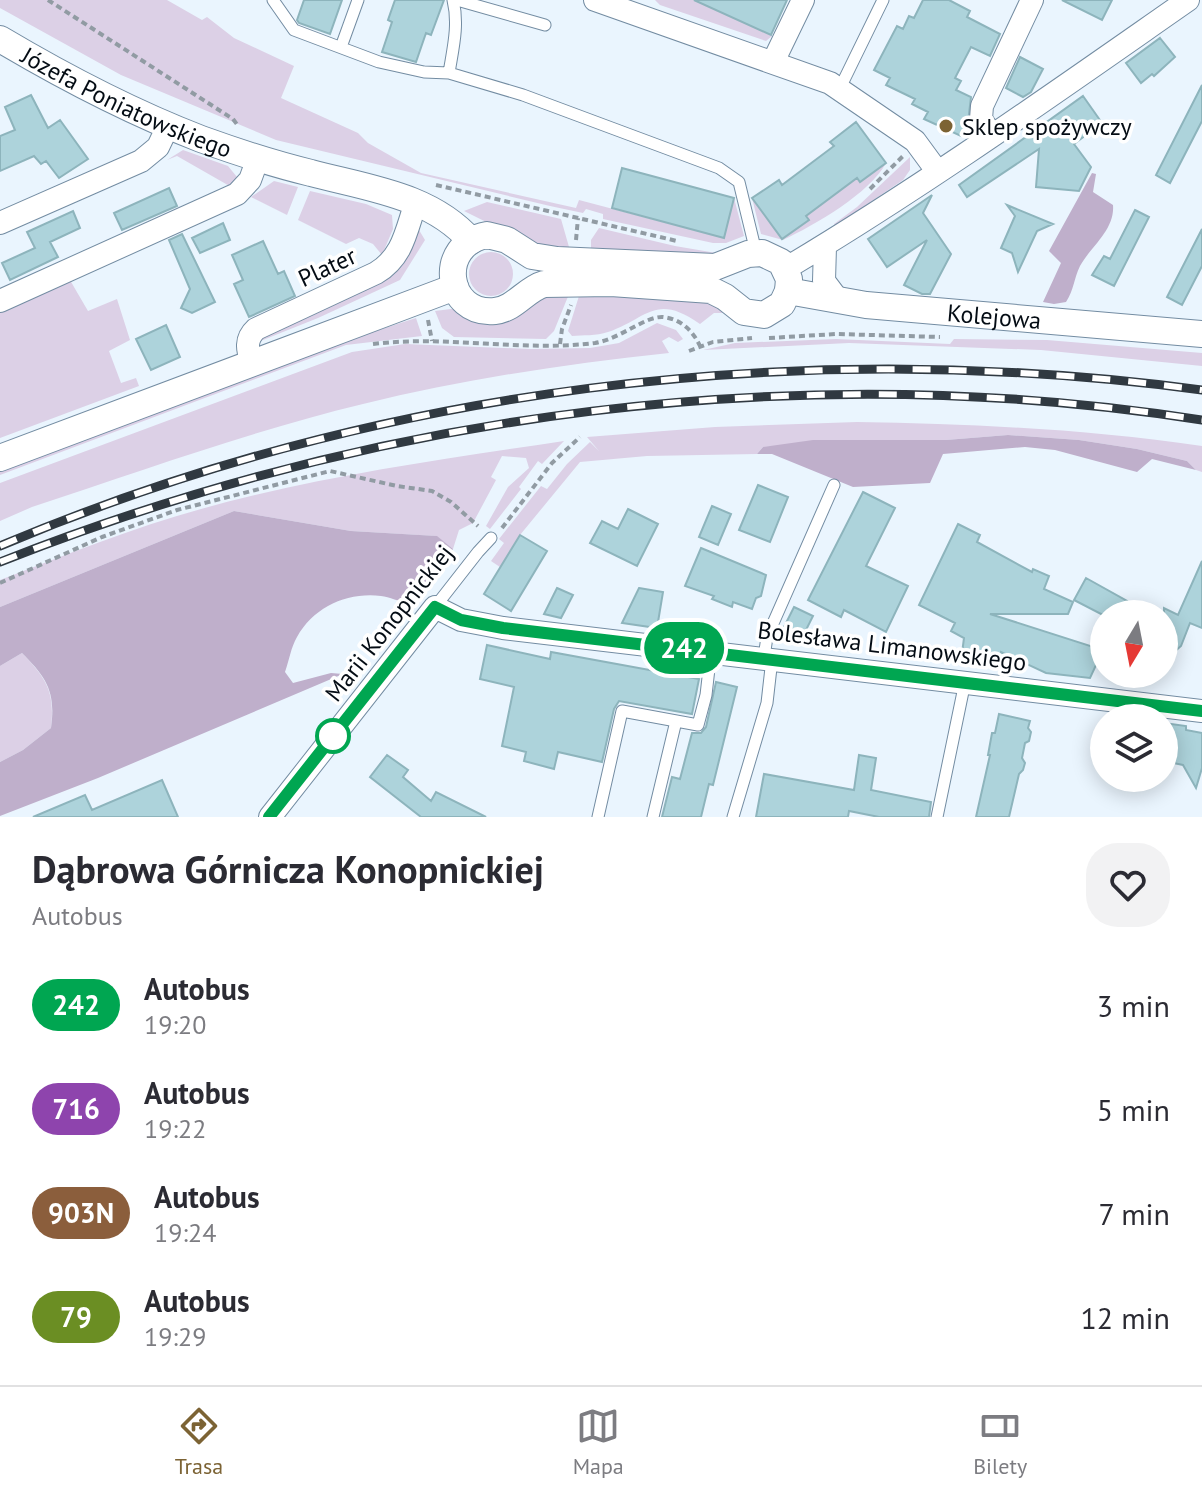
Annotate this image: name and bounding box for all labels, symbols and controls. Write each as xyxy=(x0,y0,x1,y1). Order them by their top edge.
street label: Józefa Poniatowskiego xyxy=(15,39,236,164)
place label: Sklep spożywczy xyxy=(962,111,1132,142)
marker: Sklep spożywczy xyxy=(937,117,955,135)
street label: Plater xyxy=(293,240,361,294)
street label: Kolejowa xyxy=(946,297,1043,336)
street label: Marii Konopnickiej xyxy=(318,538,460,708)
north arrow xyxy=(1090,600,1178,688)
map controls xyxy=(1090,600,1178,792)
street label: Bolesława Limanowskiego xyxy=(756,614,1028,678)
line badge: 242 xyxy=(638,622,730,674)
text: 242 xyxy=(660,629,708,666)
button: layers xyxy=(1090,704,1178,792)
unlabelled marker xyxy=(316,719,350,753)
button: heart xyxy=(1086,843,1170,927)
text: Dąbrowa Górnicza Konopnickiej xyxy=(32,844,544,893)
text: Autobus xyxy=(32,899,123,932)
text: Autobus xyxy=(144,969,250,1008)
text: 242 xyxy=(52,986,100,1023)
text: 3 min xyxy=(1097,986,1170,1025)
text: 19:20 xyxy=(144,1008,206,1041)
text: Autobus xyxy=(144,1073,250,1112)
text: 716 xyxy=(52,1090,100,1127)
text: 5 min xyxy=(1097,1090,1170,1129)
text: 19:22 xyxy=(144,1112,206,1145)
text: Autobus xyxy=(154,1177,260,1216)
text: 903N xyxy=(48,1194,114,1231)
text: 7 min xyxy=(1098,1194,1170,1233)
text: 19:24 xyxy=(154,1216,216,1249)
text: Autobus xyxy=(144,1281,250,1320)
text: 79 xyxy=(60,1298,92,1335)
text: 12 min xyxy=(1080,1298,1170,1337)
text: 19:29 xyxy=(144,1320,206,1353)
tab: Trasa xyxy=(175,1404,223,1480)
tab: Mapa xyxy=(573,1404,624,1480)
tab: Bilety xyxy=(973,1404,1027,1480)

